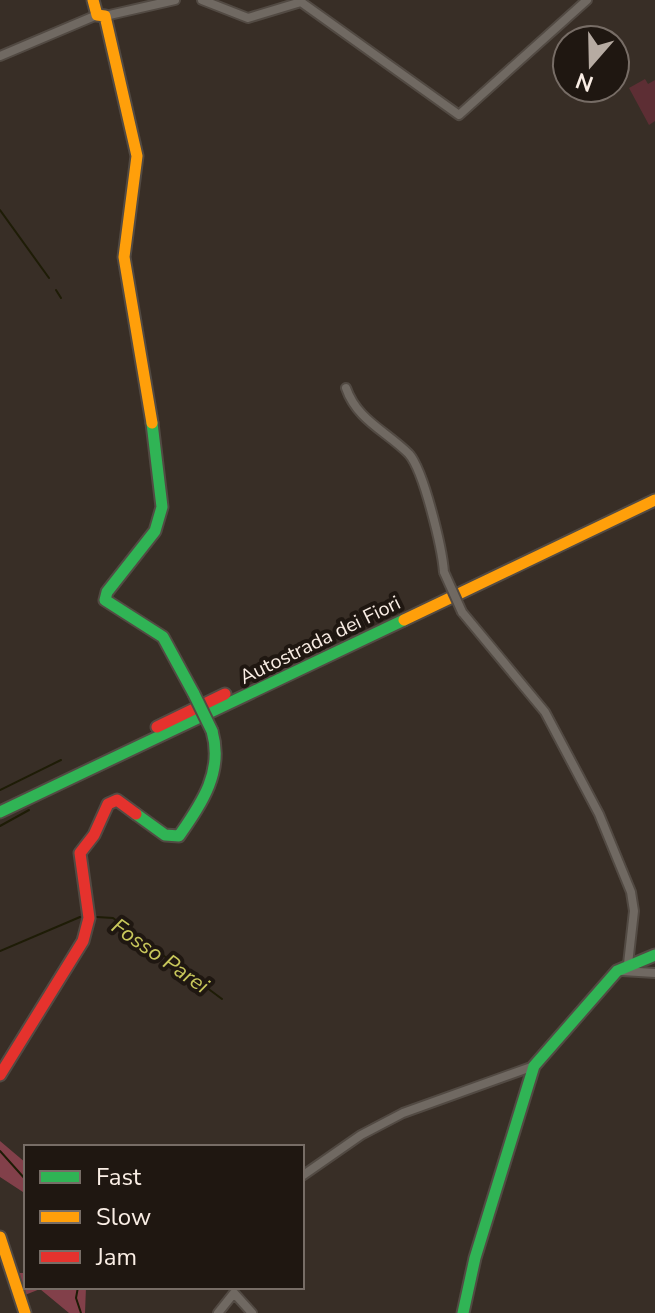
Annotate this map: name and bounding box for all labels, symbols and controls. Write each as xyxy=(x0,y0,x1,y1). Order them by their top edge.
north arrow xyxy=(551,24,631,104)
text: N xyxy=(572,65,597,99)
street label: Autostrada dei Fiori xyxy=(235,589,405,691)
water label: Fosso Parei xyxy=(105,911,215,1001)
legend xyxy=(24,1145,304,1289)
text: Fast xyxy=(96,1161,142,1193)
text: Slow xyxy=(96,1201,151,1233)
text: Jam xyxy=(95,1241,137,1273)

